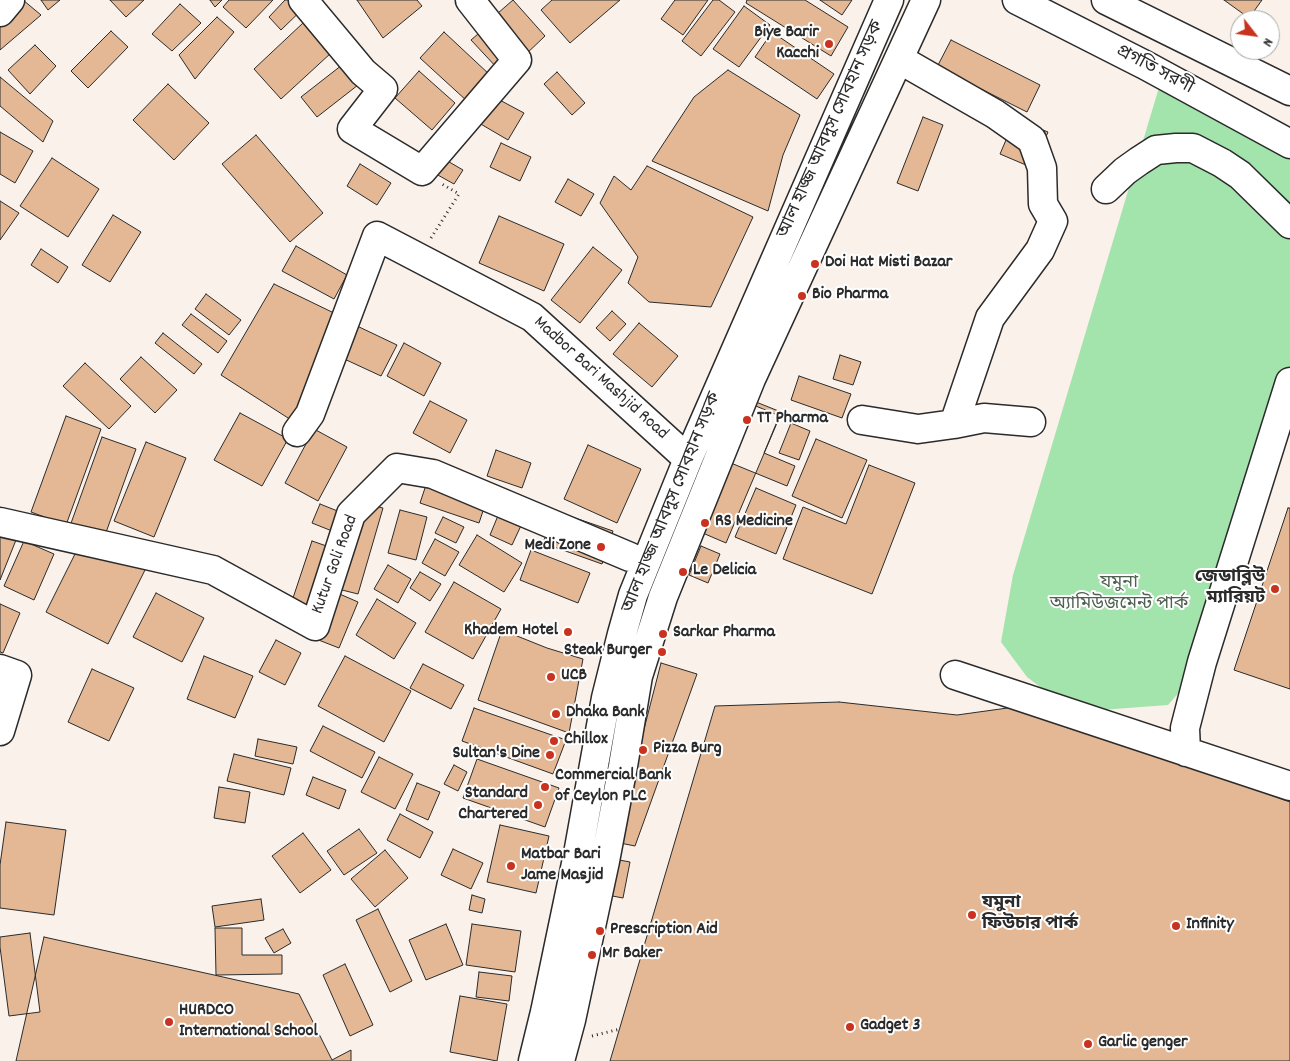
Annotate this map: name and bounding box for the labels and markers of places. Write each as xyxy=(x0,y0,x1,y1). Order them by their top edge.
place label: Biye Barir Kacchi xyxy=(754,23,819,66)
marker: Biye Barir Kacchi xyxy=(823,38,835,50)
place label: Doi Hat Misti Bazar xyxy=(825,253,953,275)
marker: Doi Hat Misti Bazar xyxy=(809,258,821,270)
place label: Bio Pharma xyxy=(812,285,888,307)
marker: Bio Pharma xyxy=(796,290,808,302)
place label: TT Pharma xyxy=(757,409,828,431)
marker: TT Pharma xyxy=(741,414,753,426)
place label: RS Medicine xyxy=(715,512,793,534)
marker: RS Medicine xyxy=(699,517,711,529)
place label: Medi Zone xyxy=(524,536,591,558)
marker: Medi Zone xyxy=(595,541,607,553)
place label: Le Delicia xyxy=(693,561,756,583)
marker: Le Delicia xyxy=(677,566,689,578)
place label: জেডাব্লিউ ম্যারিয়ট xyxy=(1195,568,1265,610)
marker: জেডাব্লিউ ম্যারিয়ট xyxy=(1269,583,1281,595)
place label: Khadem Hotel xyxy=(464,621,558,643)
place label: Sarkar Pharma xyxy=(673,623,775,645)
marker: Khadem Hotel xyxy=(562,626,574,638)
marker: Sarkar Pharma xyxy=(657,628,669,640)
place label: Steak Burger xyxy=(564,641,652,663)
marker: Steak Burger xyxy=(656,646,668,658)
place label: UCB xyxy=(561,666,587,688)
marker: UCB xyxy=(545,671,557,683)
place label: Dhaka Bank xyxy=(566,703,645,725)
marker: Dhaka Bank xyxy=(550,708,562,720)
place label: Chillox xyxy=(564,730,608,752)
marker: Chillox xyxy=(548,735,560,747)
place label: Pizza Burg xyxy=(653,739,722,761)
place label: Sultan's Dine xyxy=(453,744,540,766)
marker: Pizza Burg xyxy=(637,744,649,756)
marker: Sultan's Dine xyxy=(544,749,556,761)
place label: Commercial Bank of Ceylon PLC xyxy=(555,766,671,809)
marker: Commercial Bank of Ceylon PLC xyxy=(539,781,551,793)
place label: Standard Chartered xyxy=(458,784,528,826)
marker: Standard Chartered xyxy=(532,799,544,811)
place label: Matbar Bari Jame Masjid xyxy=(521,845,603,888)
marker: Matbar Bari Jame Masjid xyxy=(505,860,517,872)
place label: যমুনা ফিউচার পার্ক xyxy=(982,894,1078,936)
marker: যমুনা ফিউচার পার্ক xyxy=(966,909,978,921)
place label: Infinity xyxy=(1186,915,1234,937)
place label: Prescription Aid xyxy=(610,920,718,942)
marker: Infinity xyxy=(1170,920,1182,932)
marker: Prescription Aid xyxy=(594,925,606,937)
place label: Mr Baker xyxy=(602,944,662,966)
marker: Mr Baker xyxy=(586,949,598,961)
place label: HURDCO International School xyxy=(179,1001,318,1044)
marker: HURDCO International School xyxy=(163,1016,175,1028)
place label: Gadget 3 xyxy=(860,1016,921,1038)
marker: Gadget 3 xyxy=(844,1021,856,1033)
place label: Garlic genger xyxy=(1098,1033,1188,1055)
marker: Garlic genger xyxy=(1082,1038,1094,1050)

